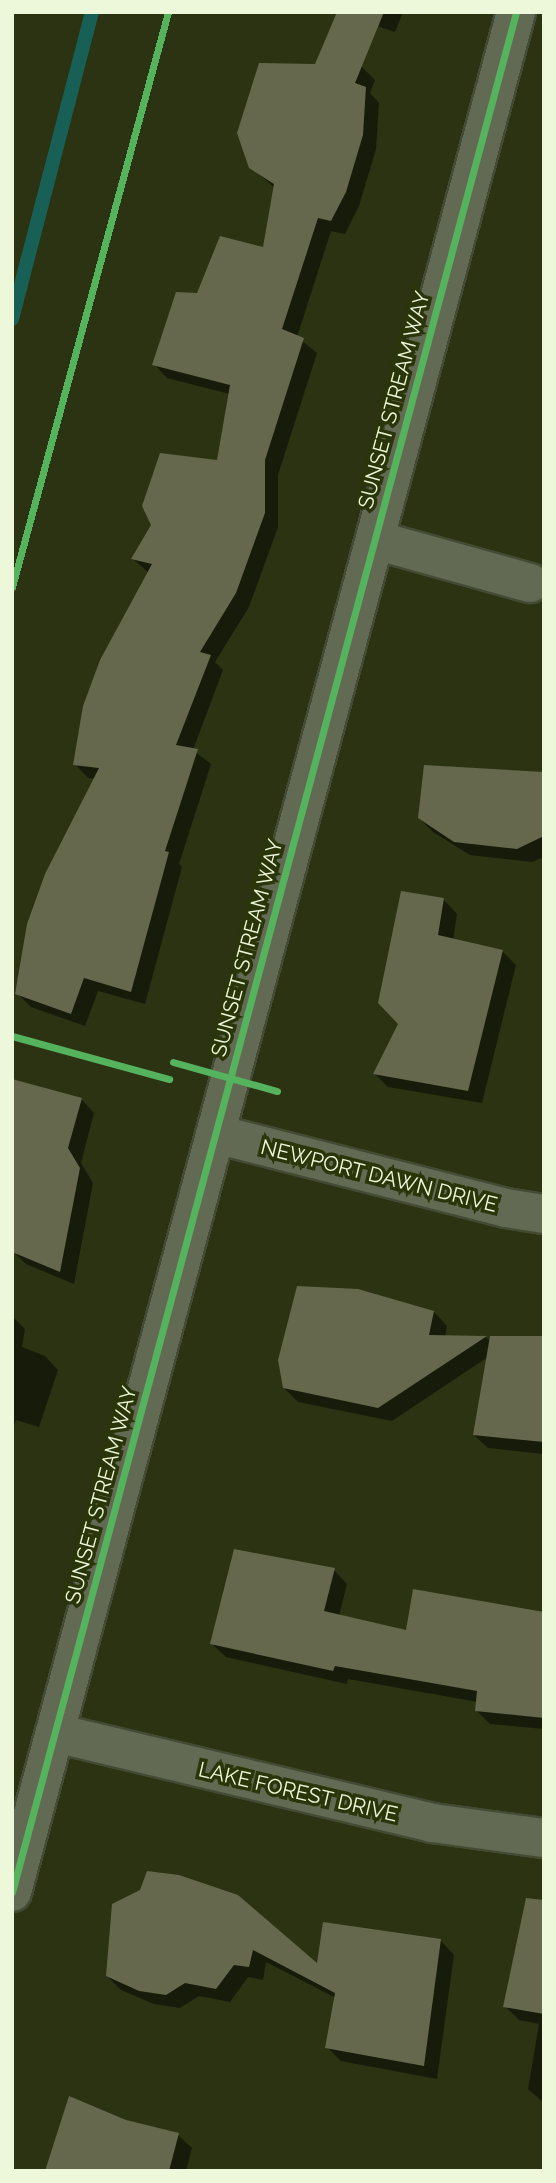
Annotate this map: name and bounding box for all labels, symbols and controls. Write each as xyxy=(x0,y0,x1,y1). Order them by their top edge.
street label: SUNSET STREAM WAY xyxy=(353,288,435,512)
street label: SUNSET STREAM WAY xyxy=(206,836,288,1060)
street label: NEWPORT DAWN DRIVE xyxy=(258,1134,500,1218)
street label: SUNSET STREAM WAY xyxy=(60,1383,142,1607)
street label: LAKE FOREST DRIVE xyxy=(196,1757,400,1827)

